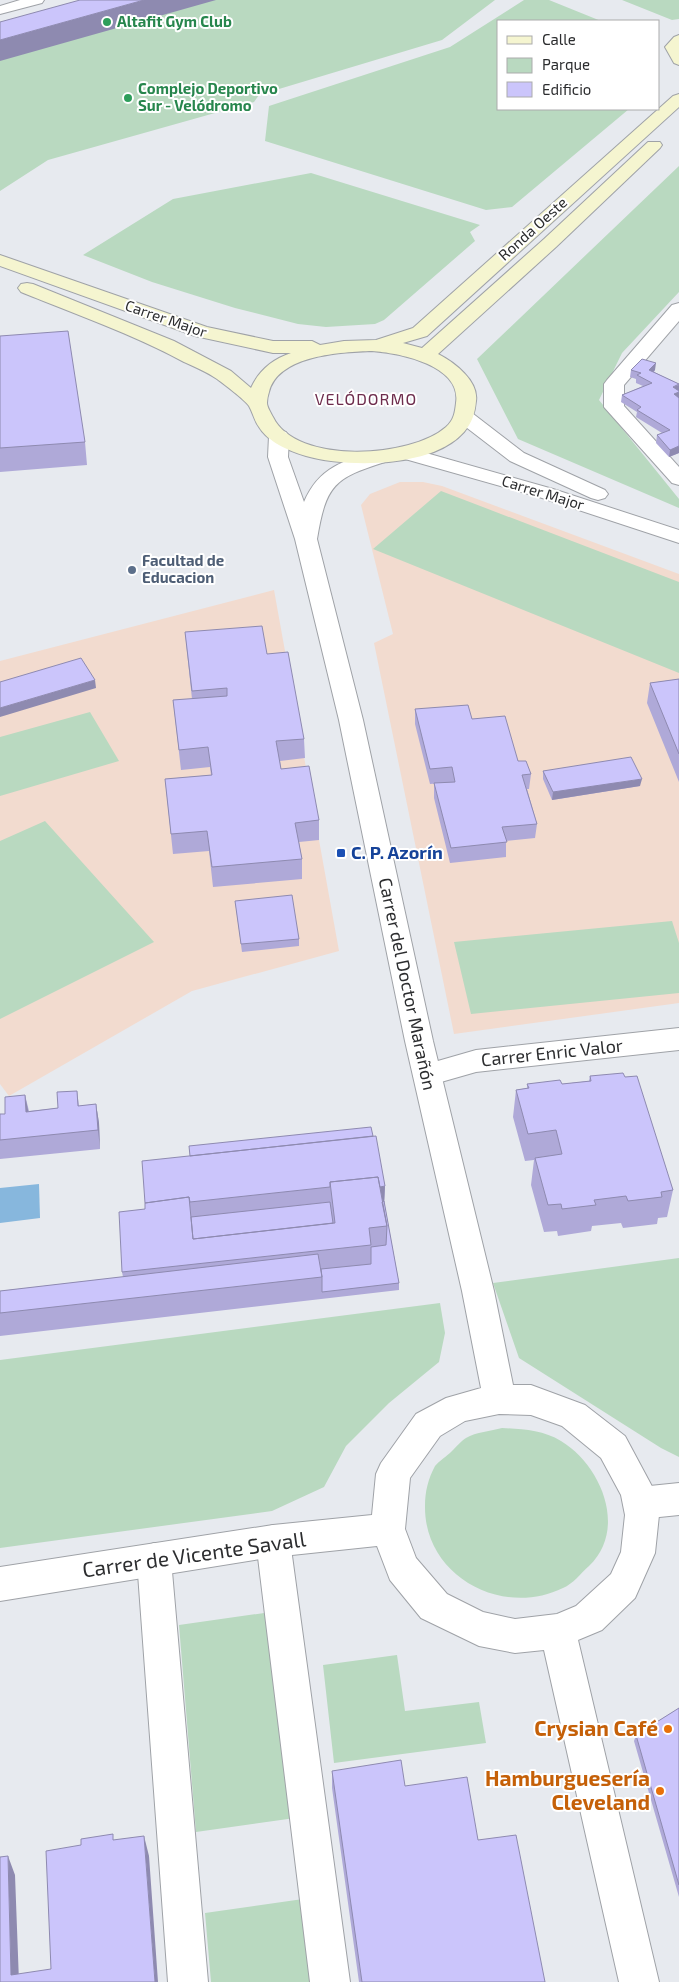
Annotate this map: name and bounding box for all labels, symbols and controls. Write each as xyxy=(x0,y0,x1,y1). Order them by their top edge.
place label: Altafit Gym Club xyxy=(117,12,232,31)
marker: Altafit Gym Club xyxy=(101,16,113,28)
legend xyxy=(497,20,659,110)
text: Calle xyxy=(542,30,576,48)
text: Parque xyxy=(542,55,590,73)
place label: Complejo Deportivo Sur - Velódromo xyxy=(138,79,278,114)
text: Edificio xyxy=(542,80,591,98)
marker: Complejo Deportivo Sur - Velódromo xyxy=(122,92,134,104)
street label: Ronda Oeste xyxy=(494,193,570,264)
street label: Carrer Major xyxy=(123,296,210,341)
district label: VELÓDORMO xyxy=(315,389,417,408)
street label: Carrer Major xyxy=(500,471,587,514)
place label: Facultad de Educacion xyxy=(142,551,224,586)
marker: Facultad de Educacion xyxy=(126,564,138,576)
place label: C. P. Azorín xyxy=(351,841,443,863)
marker: C. P. Azorín xyxy=(335,847,347,859)
street label: Carrer del Doctor Marañón xyxy=(375,876,441,1092)
street label: Carrer Enric Valor xyxy=(480,1034,624,1070)
street label: Carrer de Vicente Savall xyxy=(80,1525,308,1582)
place label: Crysian Café xyxy=(534,1715,658,1741)
marker: Crysian Café xyxy=(662,1723,674,1735)
place label: Hamburguesería Cleveland xyxy=(485,1765,650,1814)
marker: Hamburguesería Cleveland xyxy=(654,1785,666,1797)

